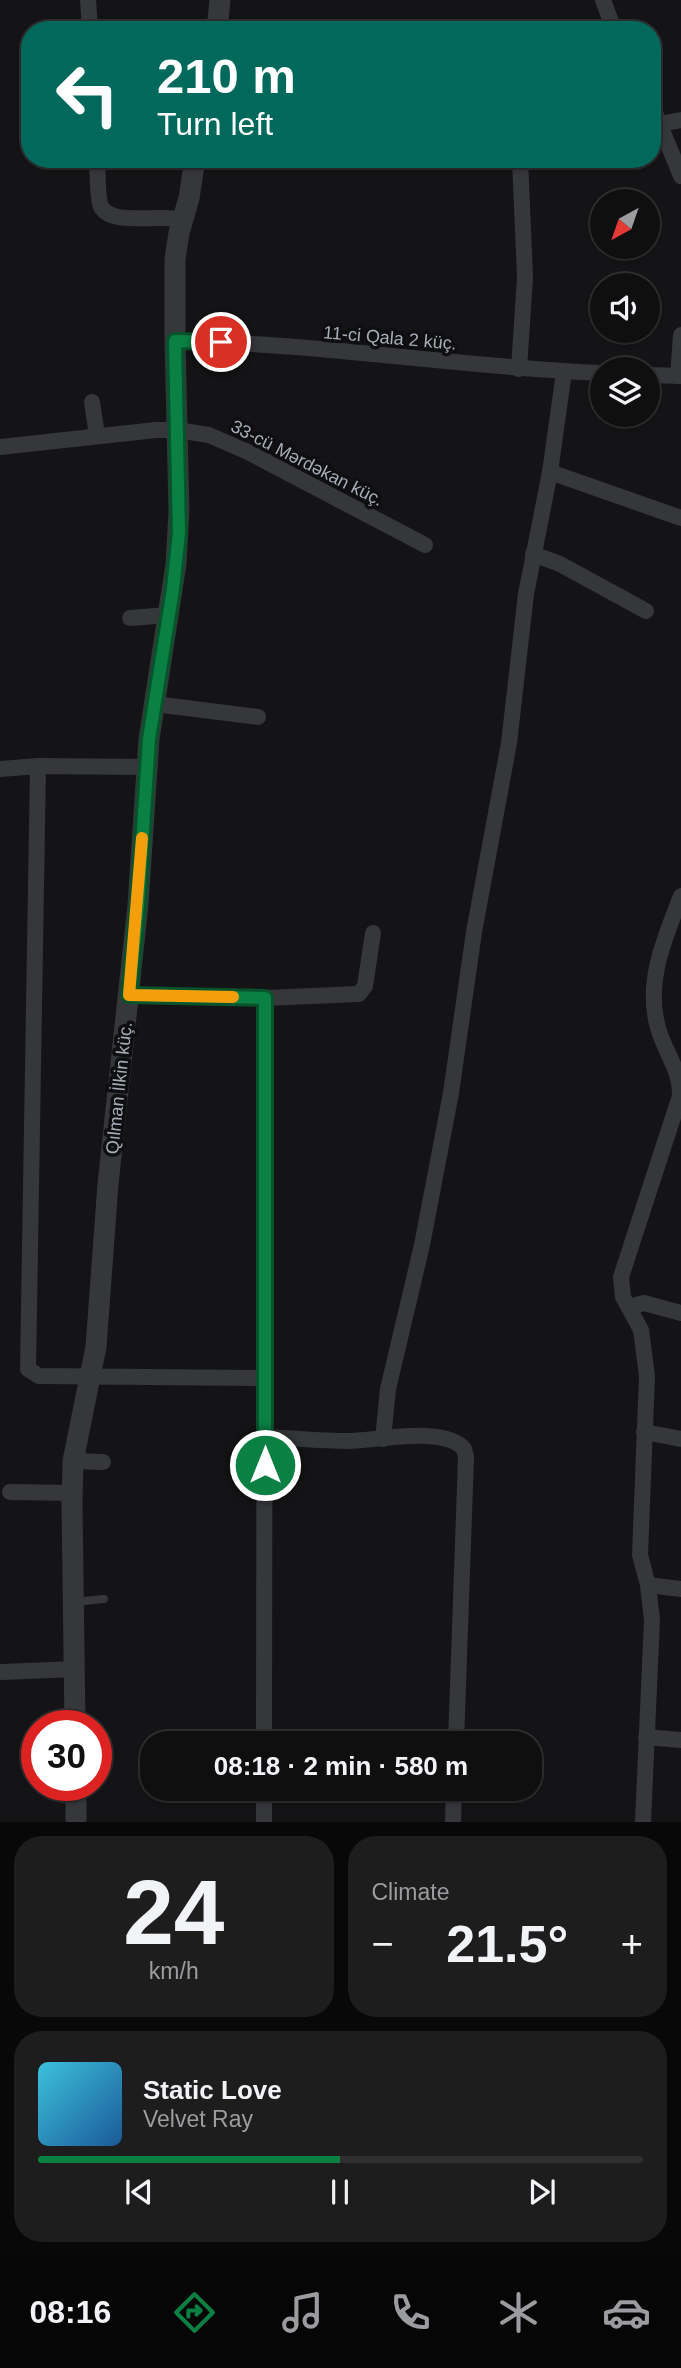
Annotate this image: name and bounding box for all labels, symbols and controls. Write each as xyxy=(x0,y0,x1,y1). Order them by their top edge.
icon: left xyxy=(42,49,133,140)
text: 210 m xyxy=(157,49,296,103)
text: Turn left xyxy=(157,106,273,142)
north arrow xyxy=(590,189,660,259)
map controls xyxy=(590,189,660,427)
button: sound xyxy=(590,273,660,343)
pin xyxy=(191,312,251,372)
street label: 11-ci Qala 2 küç. xyxy=(323,322,457,354)
icon: arrive xyxy=(202,323,240,361)
button: layers xyxy=(590,357,660,427)
street label: 33-cü Mərdəkan küç. xyxy=(228,416,386,510)
street label: Qılman İlkin küç. xyxy=(102,1021,136,1155)
position arrow xyxy=(228,1428,302,1502)
speed limit sign: 30 xyxy=(21,1710,112,1801)
text: 08:18 · 2 min · 580 m xyxy=(214,1751,468,1781)
text: 24 xyxy=(123,1862,224,1963)
text: Climate xyxy=(372,1879,449,1905)
text: 21.5° xyxy=(446,1915,568,1973)
text: − xyxy=(372,1923,394,1965)
text: + xyxy=(621,1923,643,1965)
text: km/h xyxy=(149,1958,199,1984)
text: Static Love xyxy=(143,2075,282,2105)
text: Velvet Ray xyxy=(143,2106,253,2132)
icon: previous xyxy=(120,2173,158,2211)
icon: pause xyxy=(321,2173,359,2211)
icon: next xyxy=(523,2173,561,2211)
icon: directions xyxy=(170,2288,219,2337)
icon: music xyxy=(278,2288,327,2337)
icon: phone xyxy=(386,2288,435,2337)
icon: climate xyxy=(494,2288,543,2337)
icon: car xyxy=(602,2288,651,2337)
text: 08:16 xyxy=(30,2294,111,2330)

